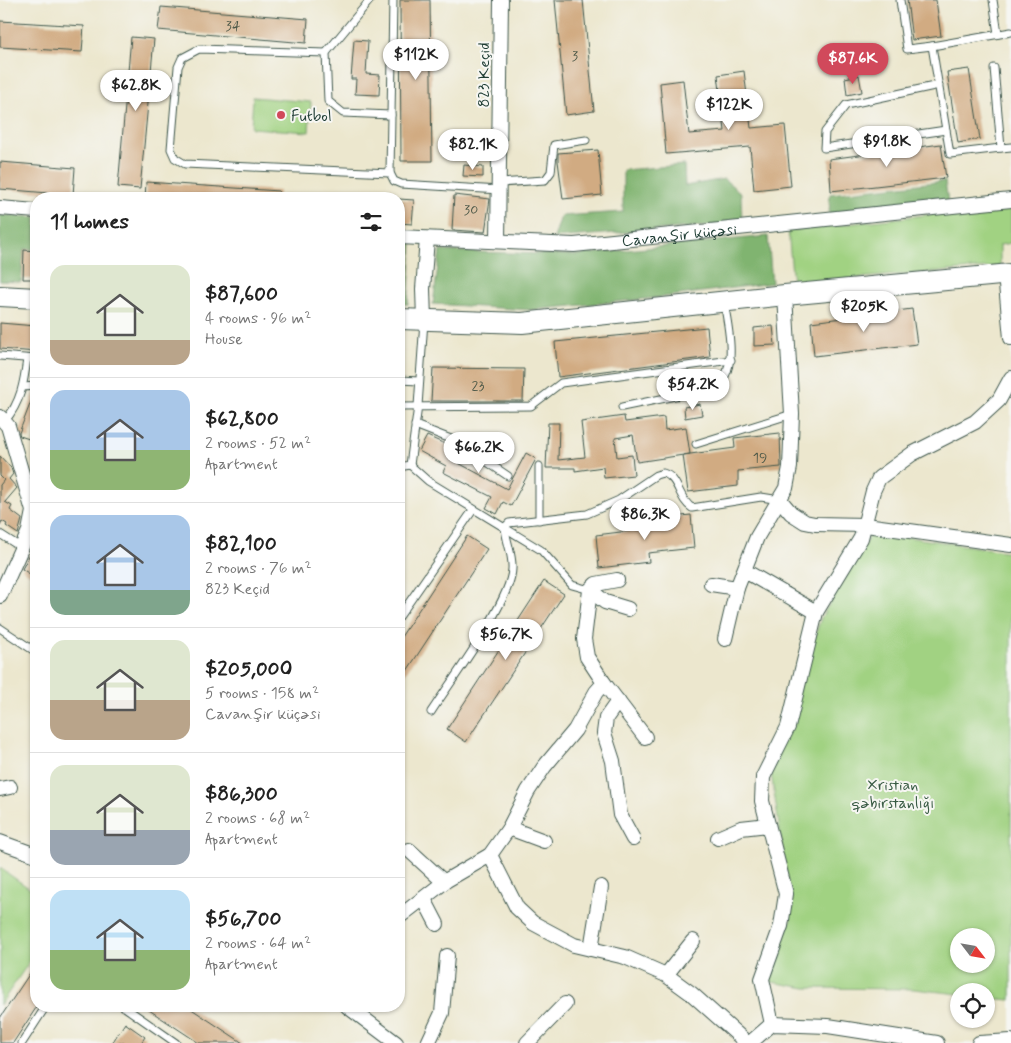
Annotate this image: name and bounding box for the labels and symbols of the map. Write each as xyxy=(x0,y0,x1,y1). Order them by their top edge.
house number: 34 xyxy=(226,17,241,35)
pin: $112K xyxy=(381,38,451,81)
pin: $87.6K xyxy=(812,42,894,85)
street label: 823 Keçid xyxy=(474,43,495,107)
house number: 3 xyxy=(572,47,578,65)
pin: $62.8K xyxy=(95,70,177,112)
pin: $122K xyxy=(694,88,764,131)
place label: Futbol xyxy=(291,106,332,127)
marker: Futbol xyxy=(275,109,287,121)
pin: $91.8K xyxy=(846,126,928,168)
pin: $82.1K xyxy=(432,128,514,171)
house number: 30 xyxy=(464,201,478,219)
street label: Cavanşir küçəsi xyxy=(621,219,738,252)
pin: $205K xyxy=(829,290,899,333)
pin: $54.2K xyxy=(652,368,734,411)
house number: 23 xyxy=(472,377,484,395)
pin: $66.2K xyxy=(438,432,520,474)
house number: 19 xyxy=(753,449,767,467)
pin: $86.3K xyxy=(604,498,686,541)
pin: $56.7K xyxy=(465,618,547,661)
park label: Xristian qəbirstanlığı xyxy=(852,775,934,814)
north arrow xyxy=(950,928,995,972)

